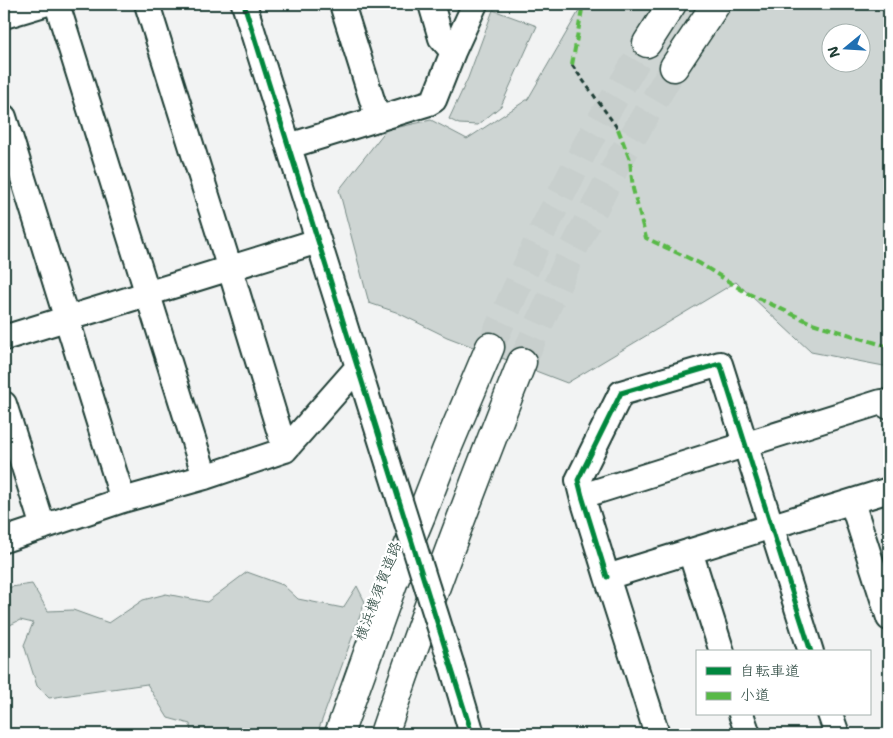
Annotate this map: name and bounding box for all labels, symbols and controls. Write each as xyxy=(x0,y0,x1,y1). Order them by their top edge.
north arrow xyxy=(820,22,870,72)
text: N xyxy=(823,44,844,60)
street label: 横浜横須賀道路 xyxy=(350,538,406,644)
legend xyxy=(696,650,870,716)
text: 自転車道 xyxy=(740,661,800,681)
text: 小道 xyxy=(740,685,770,705)

